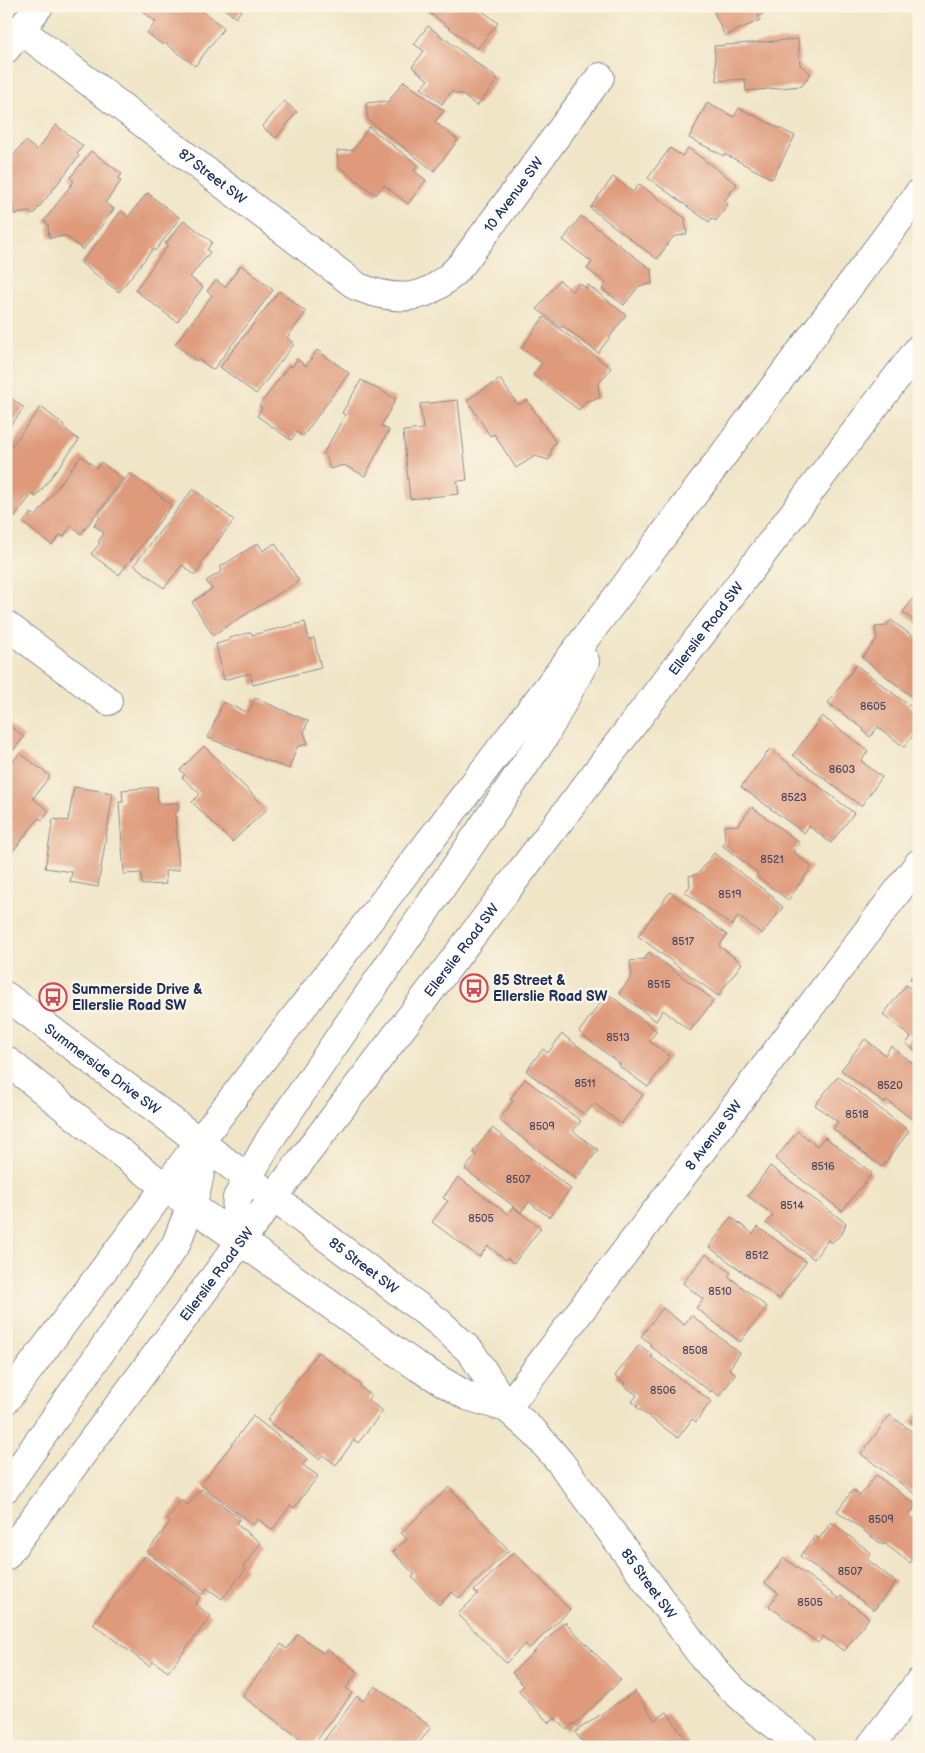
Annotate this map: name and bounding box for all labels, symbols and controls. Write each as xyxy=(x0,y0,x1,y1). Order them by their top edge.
street label: 87 Street SW xyxy=(175,145,250,208)
street label: 10 Avenue SW xyxy=(480,154,547,236)
street label: Ellerslie Road SW xyxy=(665,578,747,679)
house number: 8605 xyxy=(860,700,886,713)
house number: 8603 xyxy=(829,763,855,776)
house number: 8523 xyxy=(781,791,807,804)
house number: 8521 xyxy=(760,853,784,866)
house number: 8519 xyxy=(718,888,742,901)
street label: Ellerslie Road SW xyxy=(421,900,503,1000)
house number: 8517 xyxy=(672,935,695,948)
place label: 85 Street & Ellerslie Road SW xyxy=(493,972,607,1005)
bus stop icon: 85 Street & Ellerslie Road SW xyxy=(459,973,489,1003)
house number: 8515 xyxy=(647,978,671,991)
place label: Summerside Drive & Ellerslie Road SW xyxy=(72,981,202,1014)
bus stop icon: Summerside Drive & Ellerslie Road SW xyxy=(38,982,68,1012)
street label: Summerside Drive SW xyxy=(41,1020,164,1119)
house number: 8513 xyxy=(606,1031,630,1044)
house number: 8511 xyxy=(574,1077,596,1090)
house number: 8520 xyxy=(877,1079,903,1092)
street label: 8 Avenue SW xyxy=(682,1097,746,1174)
house number: 8518 xyxy=(845,1108,869,1121)
house number: 8509 xyxy=(529,1120,555,1133)
house number: 8516 xyxy=(811,1160,835,1173)
house number: 8507 xyxy=(506,1173,531,1186)
house number: 8514 xyxy=(780,1199,804,1212)
house number: 8505 xyxy=(468,1212,494,1225)
street label: Ellerslie Road SW xyxy=(176,1224,258,1324)
street label: 85 Street SW xyxy=(325,1234,402,1298)
house number: 8512 xyxy=(745,1249,769,1262)
house number: 8510 xyxy=(708,1285,732,1298)
house number: 8508 xyxy=(682,1344,708,1357)
house number: 8506 xyxy=(650,1384,676,1397)
house number: 8509 xyxy=(868,1513,894,1526)
street label: 85 Street SW xyxy=(617,1545,680,1623)
house number: 8507 xyxy=(838,1565,863,1578)
house number: 8505 xyxy=(797,1596,823,1609)

